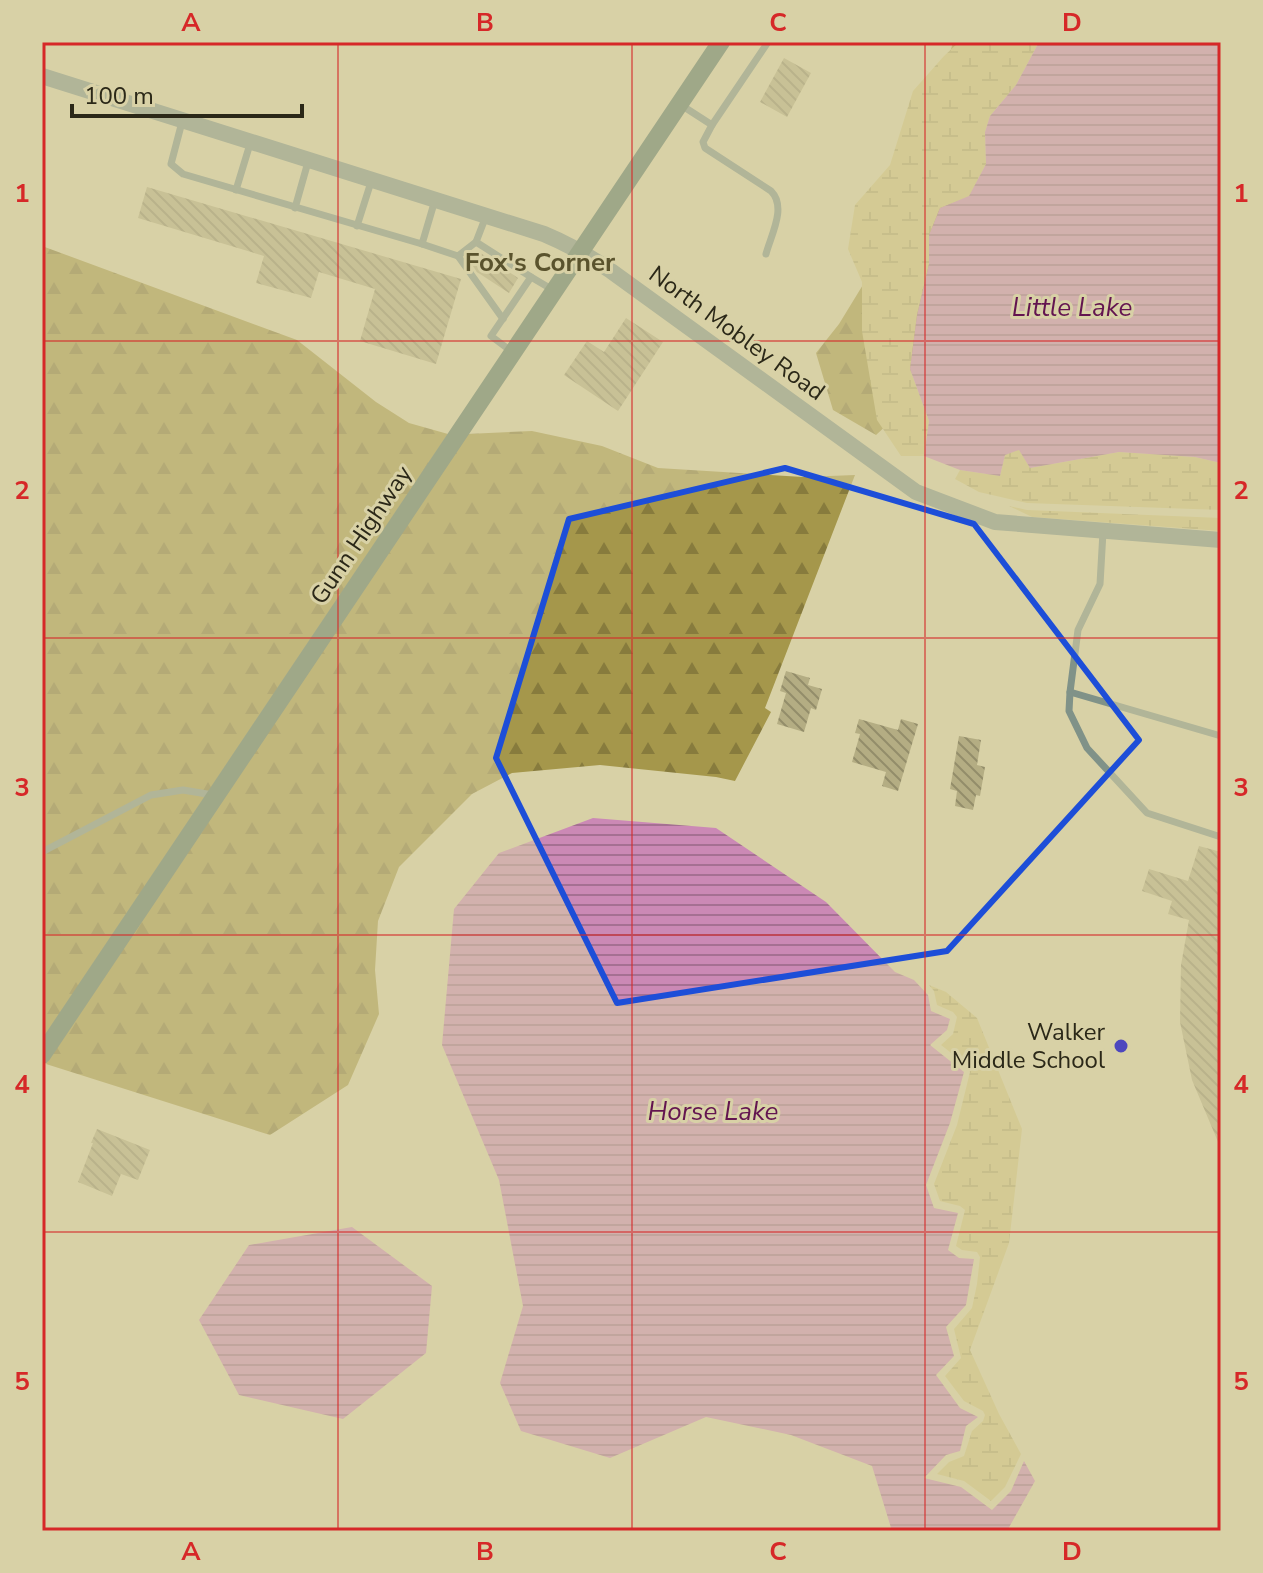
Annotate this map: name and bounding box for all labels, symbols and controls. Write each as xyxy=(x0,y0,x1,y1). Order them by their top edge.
text: A xyxy=(181,5,201,40)
text: B xyxy=(476,5,494,40)
text: C xyxy=(769,5,787,40)
text: D xyxy=(1062,5,1082,40)
scale bar xyxy=(72,68,302,118)
text: 100 m xyxy=(84,80,154,112)
text: 1 xyxy=(14,176,30,211)
text: 1 xyxy=(1233,176,1249,211)
district label: Fox's Corner xyxy=(465,245,616,280)
street label: North Mobley Road xyxy=(643,258,831,408)
water label: Little Lake xyxy=(1012,290,1132,325)
street label: Gunn Highway xyxy=(303,459,420,611)
text: 2 xyxy=(14,473,30,508)
text: 2 xyxy=(1233,473,1249,508)
text: 3 xyxy=(14,770,30,805)
text: 3 xyxy=(1233,770,1249,805)
place label: Walker Middle School xyxy=(952,1016,1105,1076)
marker: Walker Middle School xyxy=(1112,1037,1130,1055)
text: 4 xyxy=(14,1067,30,1102)
text: 4 xyxy=(1233,1067,1249,1102)
water label: Horse Lake xyxy=(648,1094,779,1129)
text: 5 xyxy=(14,1364,30,1399)
text: 5 xyxy=(1233,1364,1249,1399)
text: A xyxy=(181,1534,201,1569)
text: B xyxy=(476,1534,494,1569)
text: C xyxy=(769,1534,787,1569)
text: D xyxy=(1062,1534,1082,1569)

